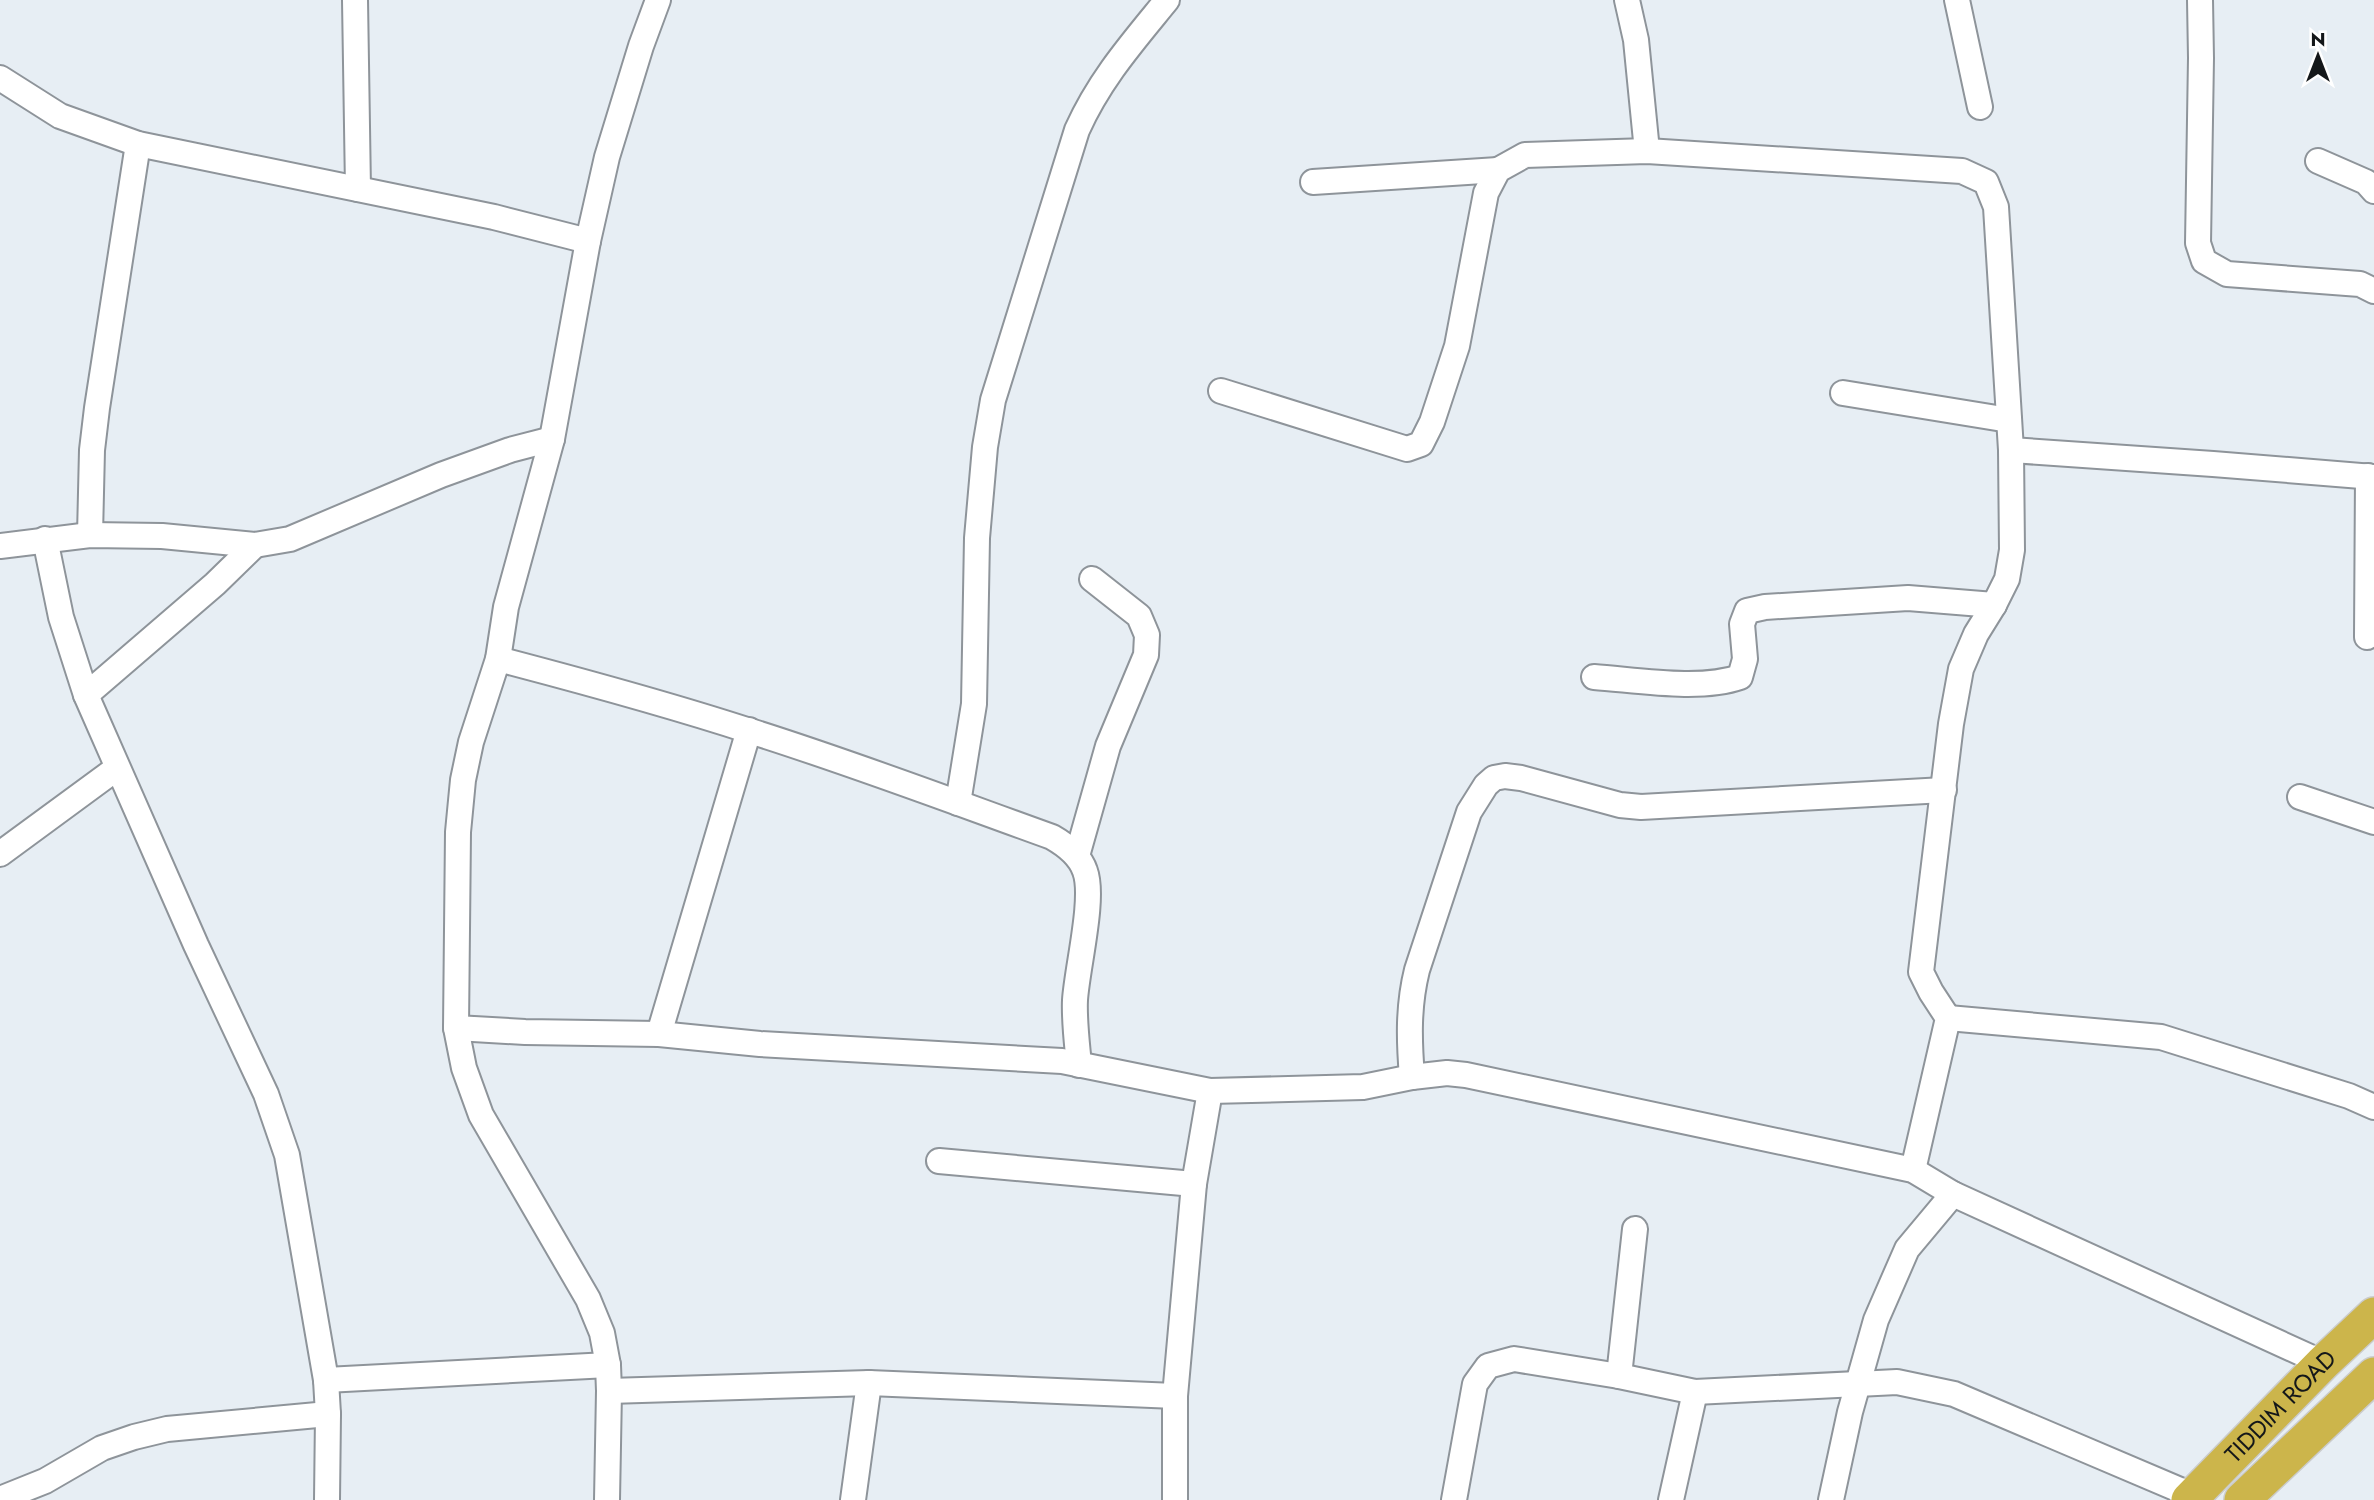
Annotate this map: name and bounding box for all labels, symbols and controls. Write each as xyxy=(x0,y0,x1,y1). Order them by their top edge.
north arrow xyxy=(2283,21,2353,91)
text: N xyxy=(2310,26,2326,53)
street label: TIDDIM ROAD xyxy=(2217,1341,2344,1470)

